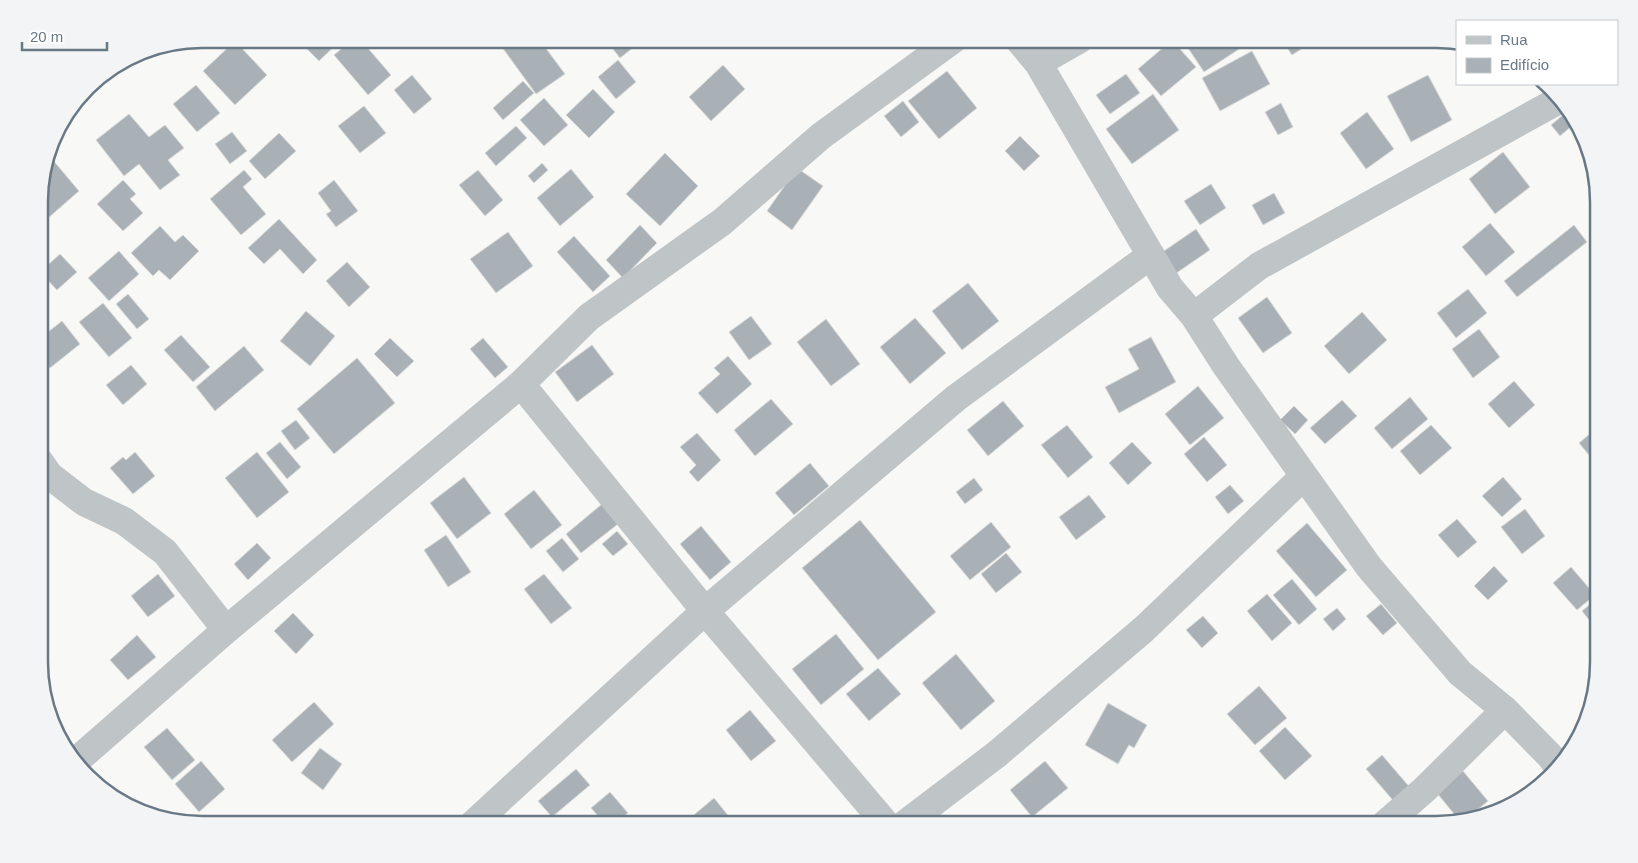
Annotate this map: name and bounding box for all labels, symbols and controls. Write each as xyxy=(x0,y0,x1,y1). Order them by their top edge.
scale bar xyxy=(22,20,108,52)
legend xyxy=(1456,20,1618,85)
text: 20 m xyxy=(30,28,63,45)
text: Rua xyxy=(1500,31,1528,48)
text: Edifício xyxy=(1500,56,1549,73)

